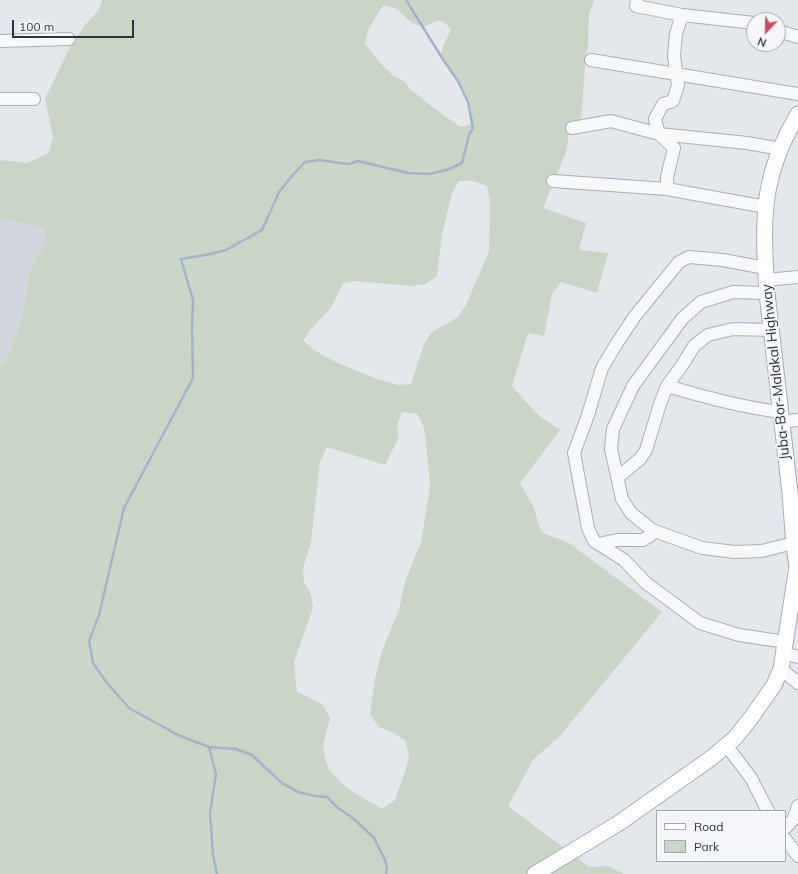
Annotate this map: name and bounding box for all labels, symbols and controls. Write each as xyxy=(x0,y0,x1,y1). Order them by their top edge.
scale bar xyxy=(14,12,136,38)
north arrow xyxy=(746,12,786,52)
text: 100 m xyxy=(19,19,54,34)
text: N xyxy=(755,34,768,50)
street label: Juba-Bor-Malakal Highway xyxy=(758,283,794,461)
legend xyxy=(656,810,786,862)
text: Road xyxy=(694,819,723,834)
text: Park xyxy=(694,839,719,854)

